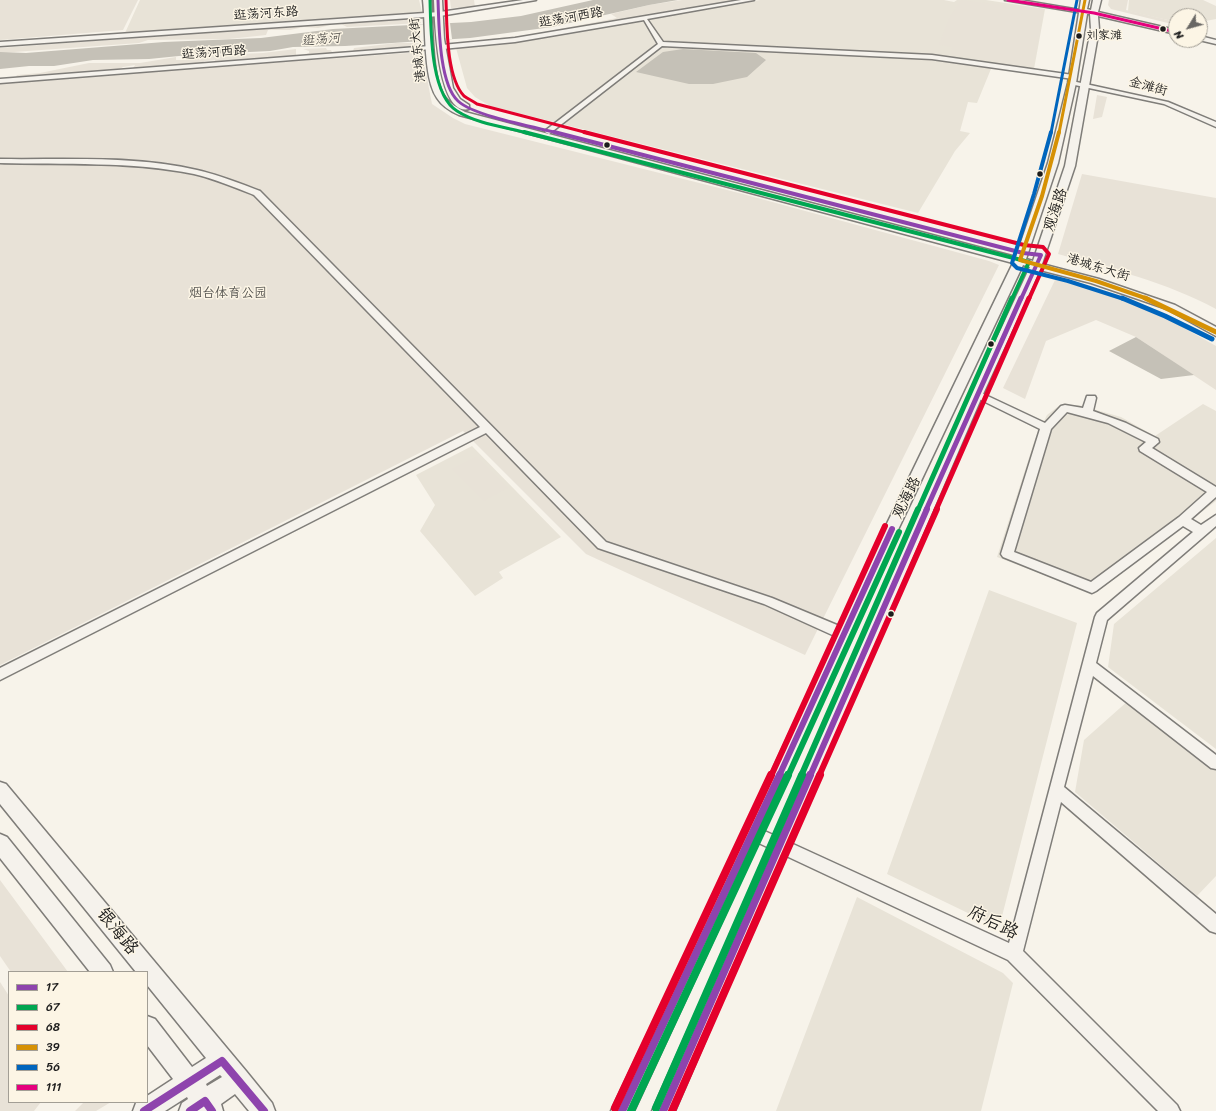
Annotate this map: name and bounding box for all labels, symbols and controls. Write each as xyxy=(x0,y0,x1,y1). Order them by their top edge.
street label: 逛荡河东路 xyxy=(233,4,299,24)
street label: 逛荡河西路 xyxy=(538,5,604,31)
north arrow xyxy=(1168,8,1208,48)
street label: 港城东大街 xyxy=(407,17,429,83)
unlabelled marker xyxy=(1158,24,1168,34)
text: N xyxy=(1169,26,1189,44)
place label: 刘家滩 xyxy=(1086,29,1122,43)
water label: 逛荡河 xyxy=(301,31,341,49)
marker: 刘家滩 xyxy=(1074,31,1084,41)
street label: 逛荡河西路 xyxy=(181,43,247,63)
street label: 金滩街 xyxy=(1127,74,1169,100)
unlabelled marker xyxy=(602,140,612,150)
unlabelled marker xyxy=(1035,169,1045,179)
street label: 观海路 xyxy=(1040,186,1072,234)
street label: 港城东大街 xyxy=(1065,251,1131,285)
park label: 烟台体育公园 xyxy=(189,286,267,302)
unlabelled marker xyxy=(986,339,996,349)
street label: 观海路 xyxy=(889,474,925,522)
unlabelled marker xyxy=(886,609,896,619)
street label: 府后路 xyxy=(964,901,1022,945)
street label: 银海路 xyxy=(92,904,142,960)
legend xyxy=(8,971,148,1103)
text: 17 xyxy=(46,976,58,998)
text: 67 xyxy=(46,996,60,1018)
text: 68 xyxy=(46,1016,60,1038)
text: 39 xyxy=(46,1036,60,1058)
text: 56 xyxy=(46,1056,60,1078)
text: 111 xyxy=(46,1076,61,1098)

